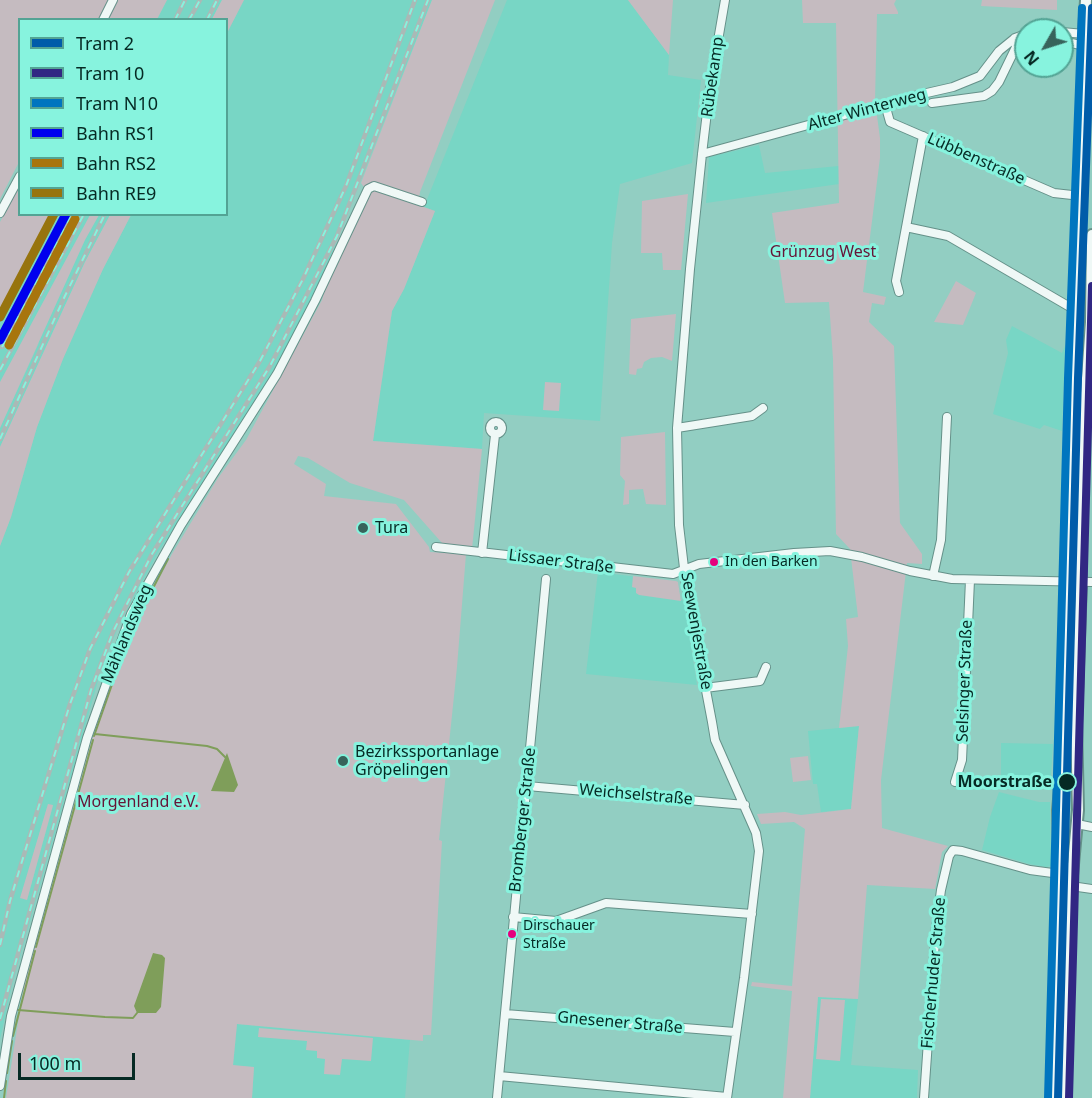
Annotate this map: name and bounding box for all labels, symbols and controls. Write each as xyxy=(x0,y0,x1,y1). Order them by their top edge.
legend xyxy=(18,18,228,216)
north arrow xyxy=(1014,18,1074,78)
text: Tram 2 xyxy=(76,31,134,55)
street label: Rübekamp xyxy=(698,36,728,118)
text: N xyxy=(1019,46,1044,70)
text: Tram 10 xyxy=(76,61,144,85)
street label: Alter Winterweg xyxy=(806,85,928,135)
text: Tram N10 xyxy=(76,91,158,115)
text: Bahn RS1 xyxy=(76,121,156,145)
street label: Lübbenstraße xyxy=(924,129,1028,189)
text: Bahn RS2 xyxy=(76,151,156,175)
text: Bahn RE9 xyxy=(76,181,156,205)
park label: Grünzug West xyxy=(770,242,876,262)
place label: Tura xyxy=(375,518,408,538)
marker: Tura xyxy=(356,521,370,535)
street label: Lissaer Straße xyxy=(507,546,615,578)
place label: In den Barken xyxy=(725,554,818,570)
marker: In den Barken xyxy=(708,556,720,568)
street label: Seewenjestraße xyxy=(676,571,716,691)
street label: Mählandsweg xyxy=(98,582,156,686)
street label: Selsinger Straße xyxy=(953,620,977,742)
place label: Bezirkssportanlage Gröpelingen xyxy=(355,742,499,780)
street label: Bromberger Straße xyxy=(506,747,540,893)
marker: Bezirkssportanlage Gröpelingen xyxy=(336,754,350,768)
place label: Moorstraße xyxy=(958,772,1052,792)
marker: Moorstraße xyxy=(1057,772,1077,792)
street label: Weichselstraße xyxy=(578,780,694,810)
park label: Morgenland e.V. xyxy=(77,792,199,812)
street label: Fischerhuder Straße xyxy=(918,897,950,1049)
place label: Dirschauer Straße xyxy=(523,918,595,951)
marker: Dirschauer Straße xyxy=(506,928,518,940)
street label: Gnesener Straße xyxy=(556,1008,684,1038)
scale bar xyxy=(21,1041,138,1079)
text: 100 m xyxy=(29,1051,81,1075)

